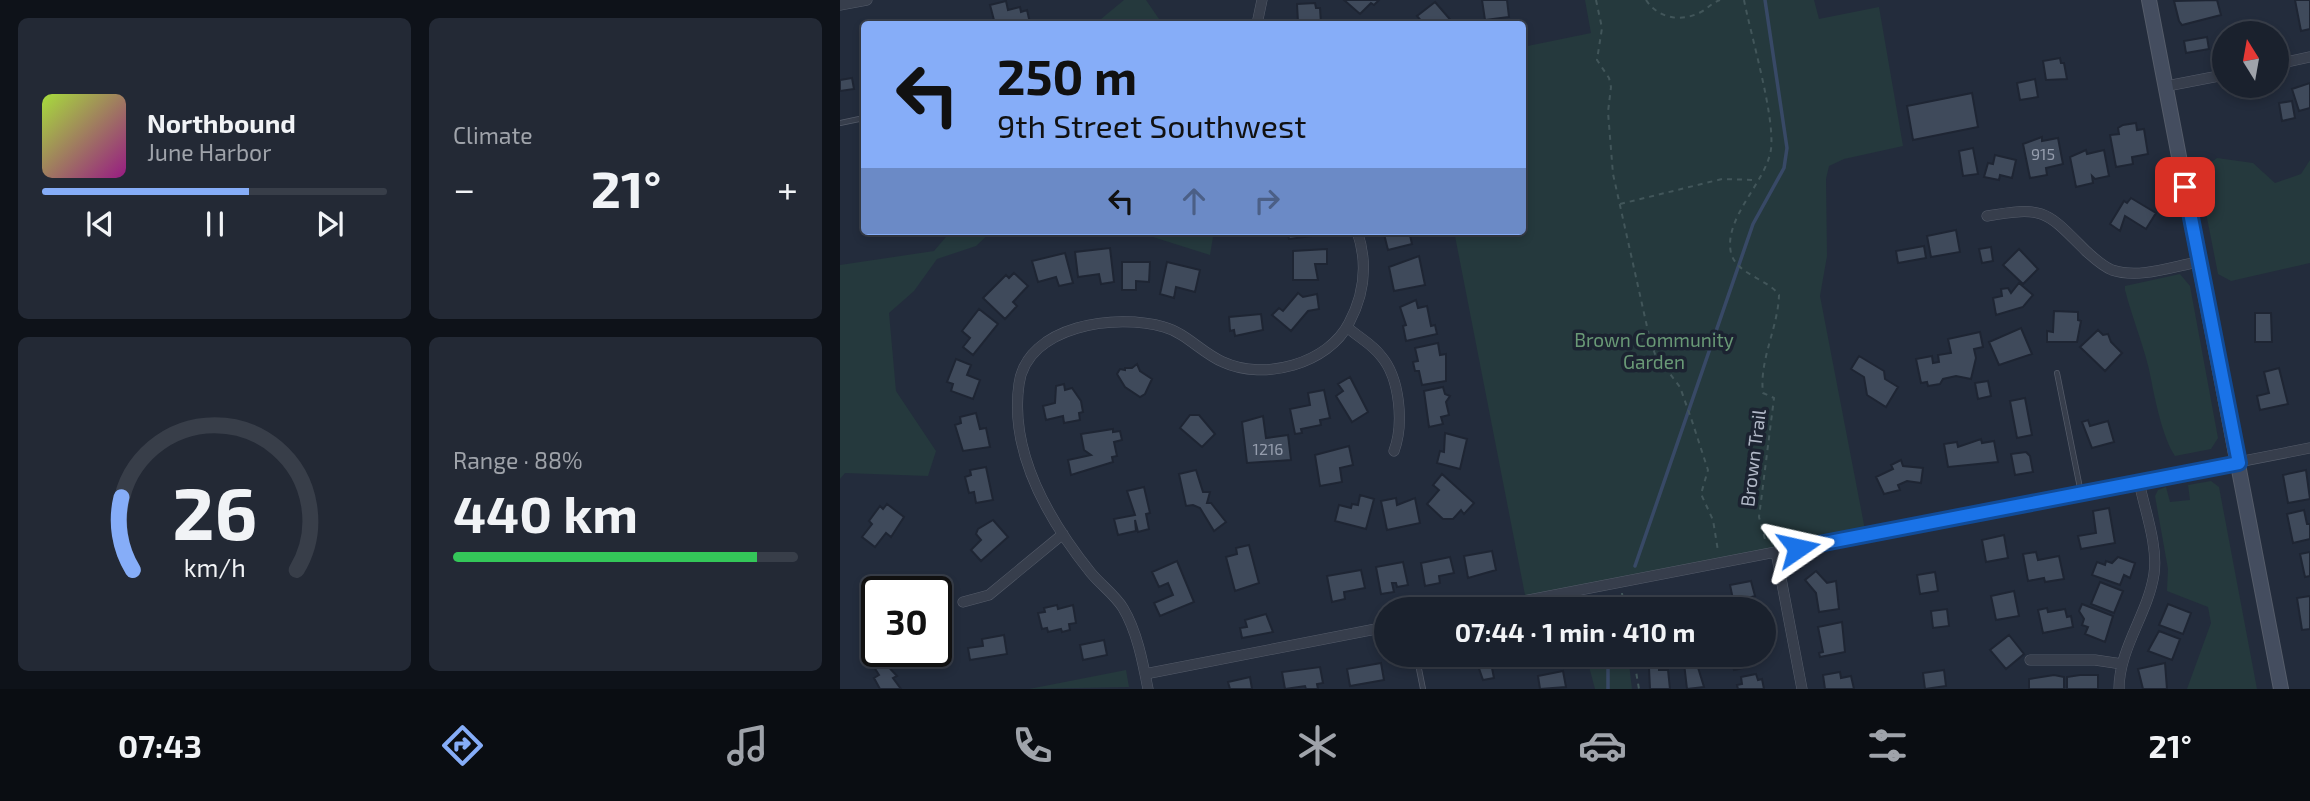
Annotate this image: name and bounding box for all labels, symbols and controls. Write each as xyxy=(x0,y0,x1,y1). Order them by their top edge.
north arrow xyxy=(2212,21,2289,98)
map controls xyxy=(2212,21,2289,98)
text: 250 m xyxy=(997,46,1137,105)
icon: left xyxy=(882,49,973,140)
text: 9th Street Southwest xyxy=(997,106,1306,144)
text: Northbound xyxy=(147,107,296,138)
text: Climate xyxy=(453,121,533,149)
text: June Harbor xyxy=(147,138,271,166)
house number: 915 xyxy=(2031,144,2055,163)
text: 21° xyxy=(591,156,661,218)
pin xyxy=(2155,157,2215,217)
text: − xyxy=(453,165,475,211)
text: + xyxy=(777,165,798,211)
icon: arrive xyxy=(2166,168,2204,206)
icon: left xyxy=(1102,182,1140,220)
icon: ahead xyxy=(1175,182,1213,220)
icon: right xyxy=(1248,182,1286,220)
icon: previous xyxy=(81,205,119,243)
icon: pause xyxy=(196,205,234,243)
icon: next xyxy=(311,205,349,243)
park label: Brown Community Garden xyxy=(1574,328,1734,373)
street label: Brown Trail xyxy=(1735,408,1770,508)
house number: 1216 xyxy=(1253,439,1283,458)
text: Range · 88% xyxy=(453,446,582,474)
text: 26 xyxy=(172,467,257,555)
text: 440 km xyxy=(453,481,638,543)
position arrow xyxy=(1761,511,1835,585)
text: km/h xyxy=(183,552,246,582)
speed limit sign: 30 xyxy=(861,576,952,667)
text: 07:44 · 1 min · 410 m xyxy=(1455,616,1695,647)
icon: directions xyxy=(438,721,487,770)
icon: music xyxy=(723,721,772,770)
icon: phone xyxy=(1008,721,1057,770)
icon: climate xyxy=(1293,721,1342,770)
icon: car xyxy=(1578,721,1627,770)
icon: filters xyxy=(1863,721,1912,770)
text: 07:43 xyxy=(118,726,202,764)
text: 21° xyxy=(2148,726,2192,764)

